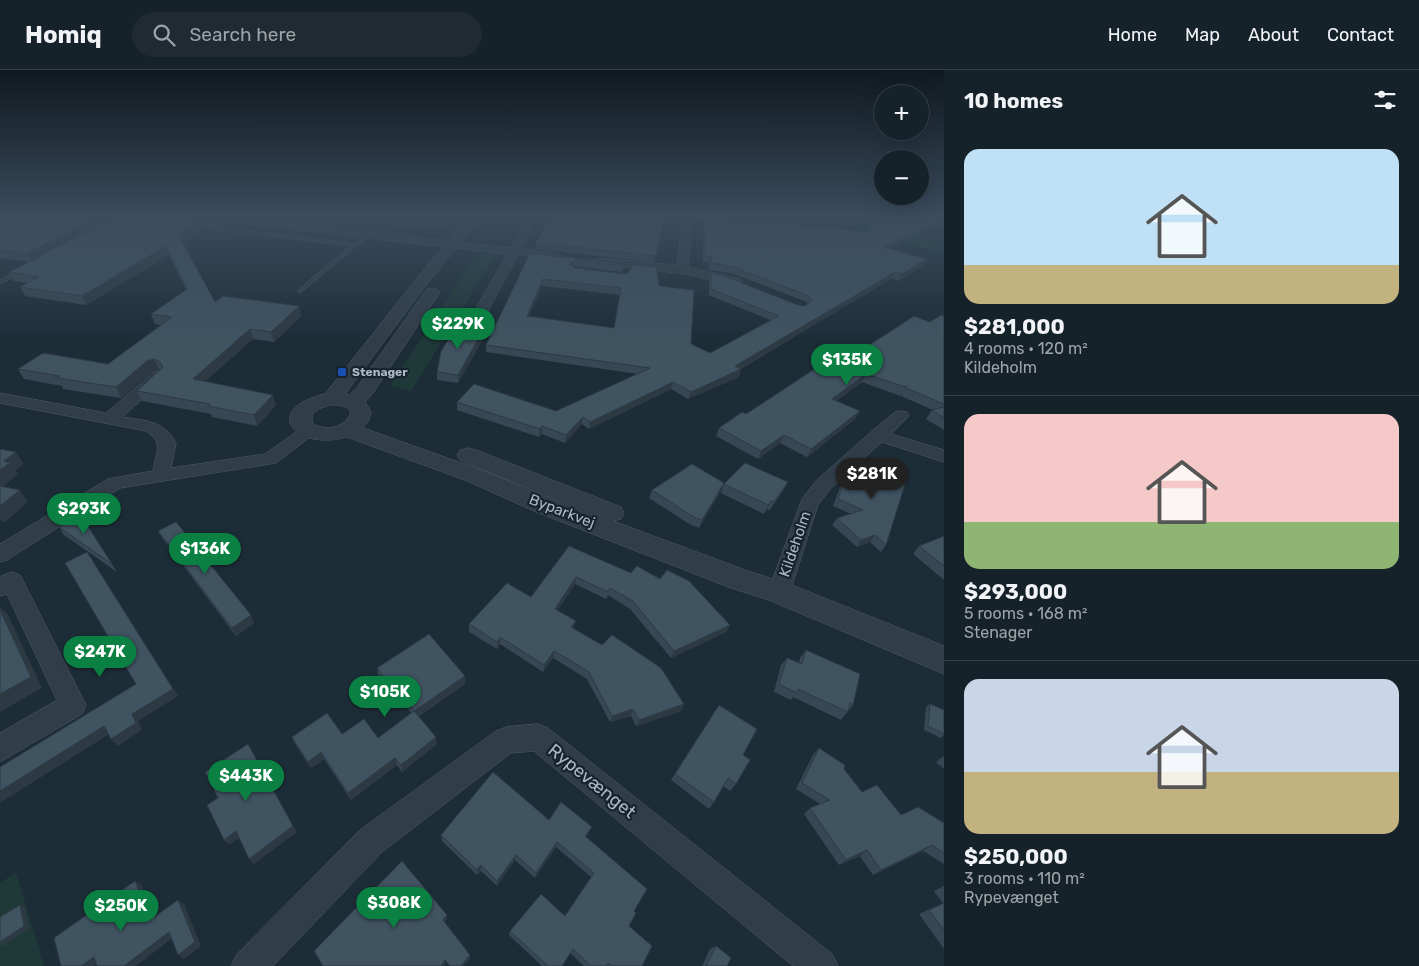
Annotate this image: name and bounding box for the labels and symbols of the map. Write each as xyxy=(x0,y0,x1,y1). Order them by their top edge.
pin: $229K xyxy=(423,308,493,350)
pin: $135K xyxy=(812,344,882,386)
place label: Stenager xyxy=(352,365,408,379)
marker: Stenager xyxy=(336,366,348,378)
pin: $281K xyxy=(837,458,907,500)
street label: Byparkvej xyxy=(526,490,598,532)
pin: $293K xyxy=(49,492,119,535)
street label: Kildeholm xyxy=(775,509,815,579)
pin: $136K xyxy=(170,532,240,575)
pin: $247K xyxy=(65,636,135,678)
pin: $105K xyxy=(350,676,420,718)
street label: Rypevænget xyxy=(544,739,640,823)
pin: $443K xyxy=(211,760,281,802)
pin: $308K xyxy=(359,886,429,929)
pin: $250K xyxy=(86,890,156,932)

